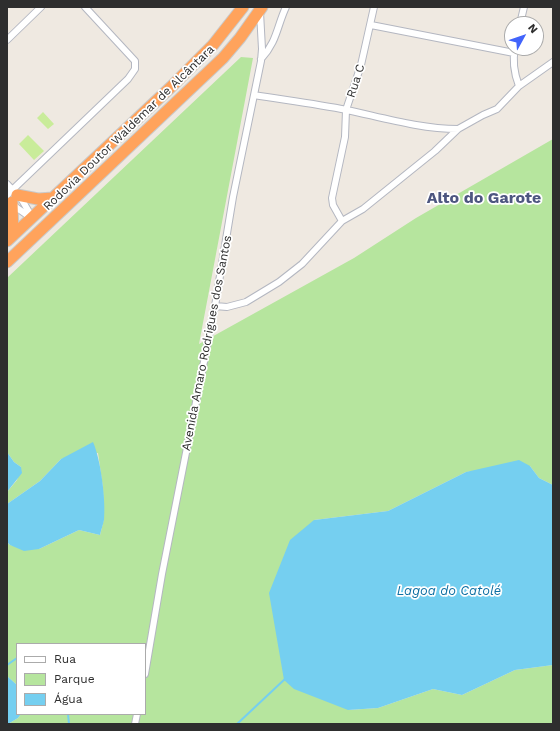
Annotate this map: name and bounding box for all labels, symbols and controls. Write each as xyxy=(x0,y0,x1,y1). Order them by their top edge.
north arrow xyxy=(504,16,544,56)
text: N xyxy=(525,21,540,36)
street label: Rodovia Doutor Waldemar de Alcântara xyxy=(41,42,217,214)
street label: Rua C xyxy=(344,62,368,100)
district label: Alto do Garote xyxy=(427,188,541,208)
street label: Avenida Amaro Rodrigues dos Santos xyxy=(179,234,235,452)
water label: Lagoa do Catolé xyxy=(397,583,501,599)
legend xyxy=(16,643,146,715)
text: Rua xyxy=(54,652,76,666)
text: Parque xyxy=(54,672,95,686)
text: Água xyxy=(54,692,83,706)

